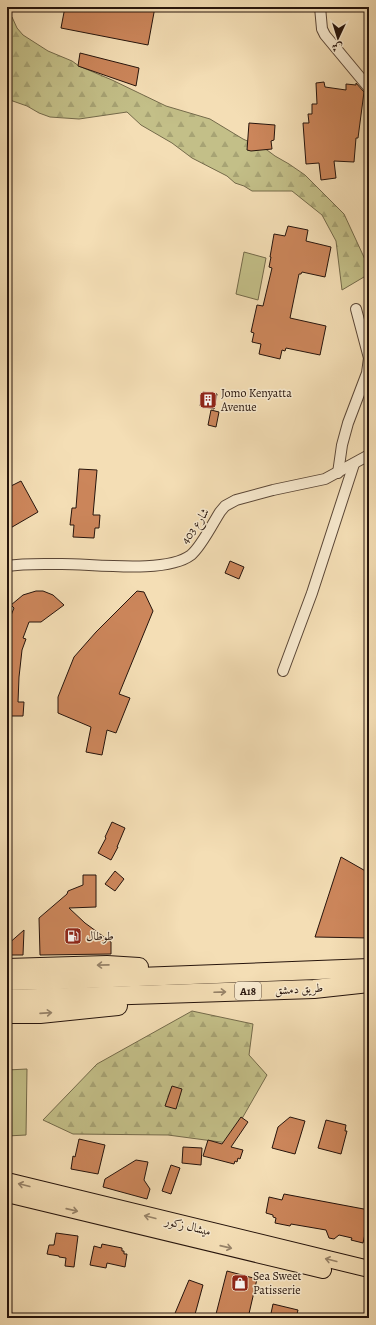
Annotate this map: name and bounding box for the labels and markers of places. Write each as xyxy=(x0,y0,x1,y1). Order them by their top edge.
place label: Jomo Kenyatta Avenue xyxy=(220,385,292,415)
building icon: Jomo Kenyatta Avenue xyxy=(198,390,218,410)
fuel station icon: طوطال xyxy=(63,926,83,946)
place label: طوطال xyxy=(86,928,114,944)
place label: Sea Sweet Patisserie xyxy=(253,1268,302,1298)
shop icon: Sea Sweet Patisserie xyxy=(230,1273,250,1293)

